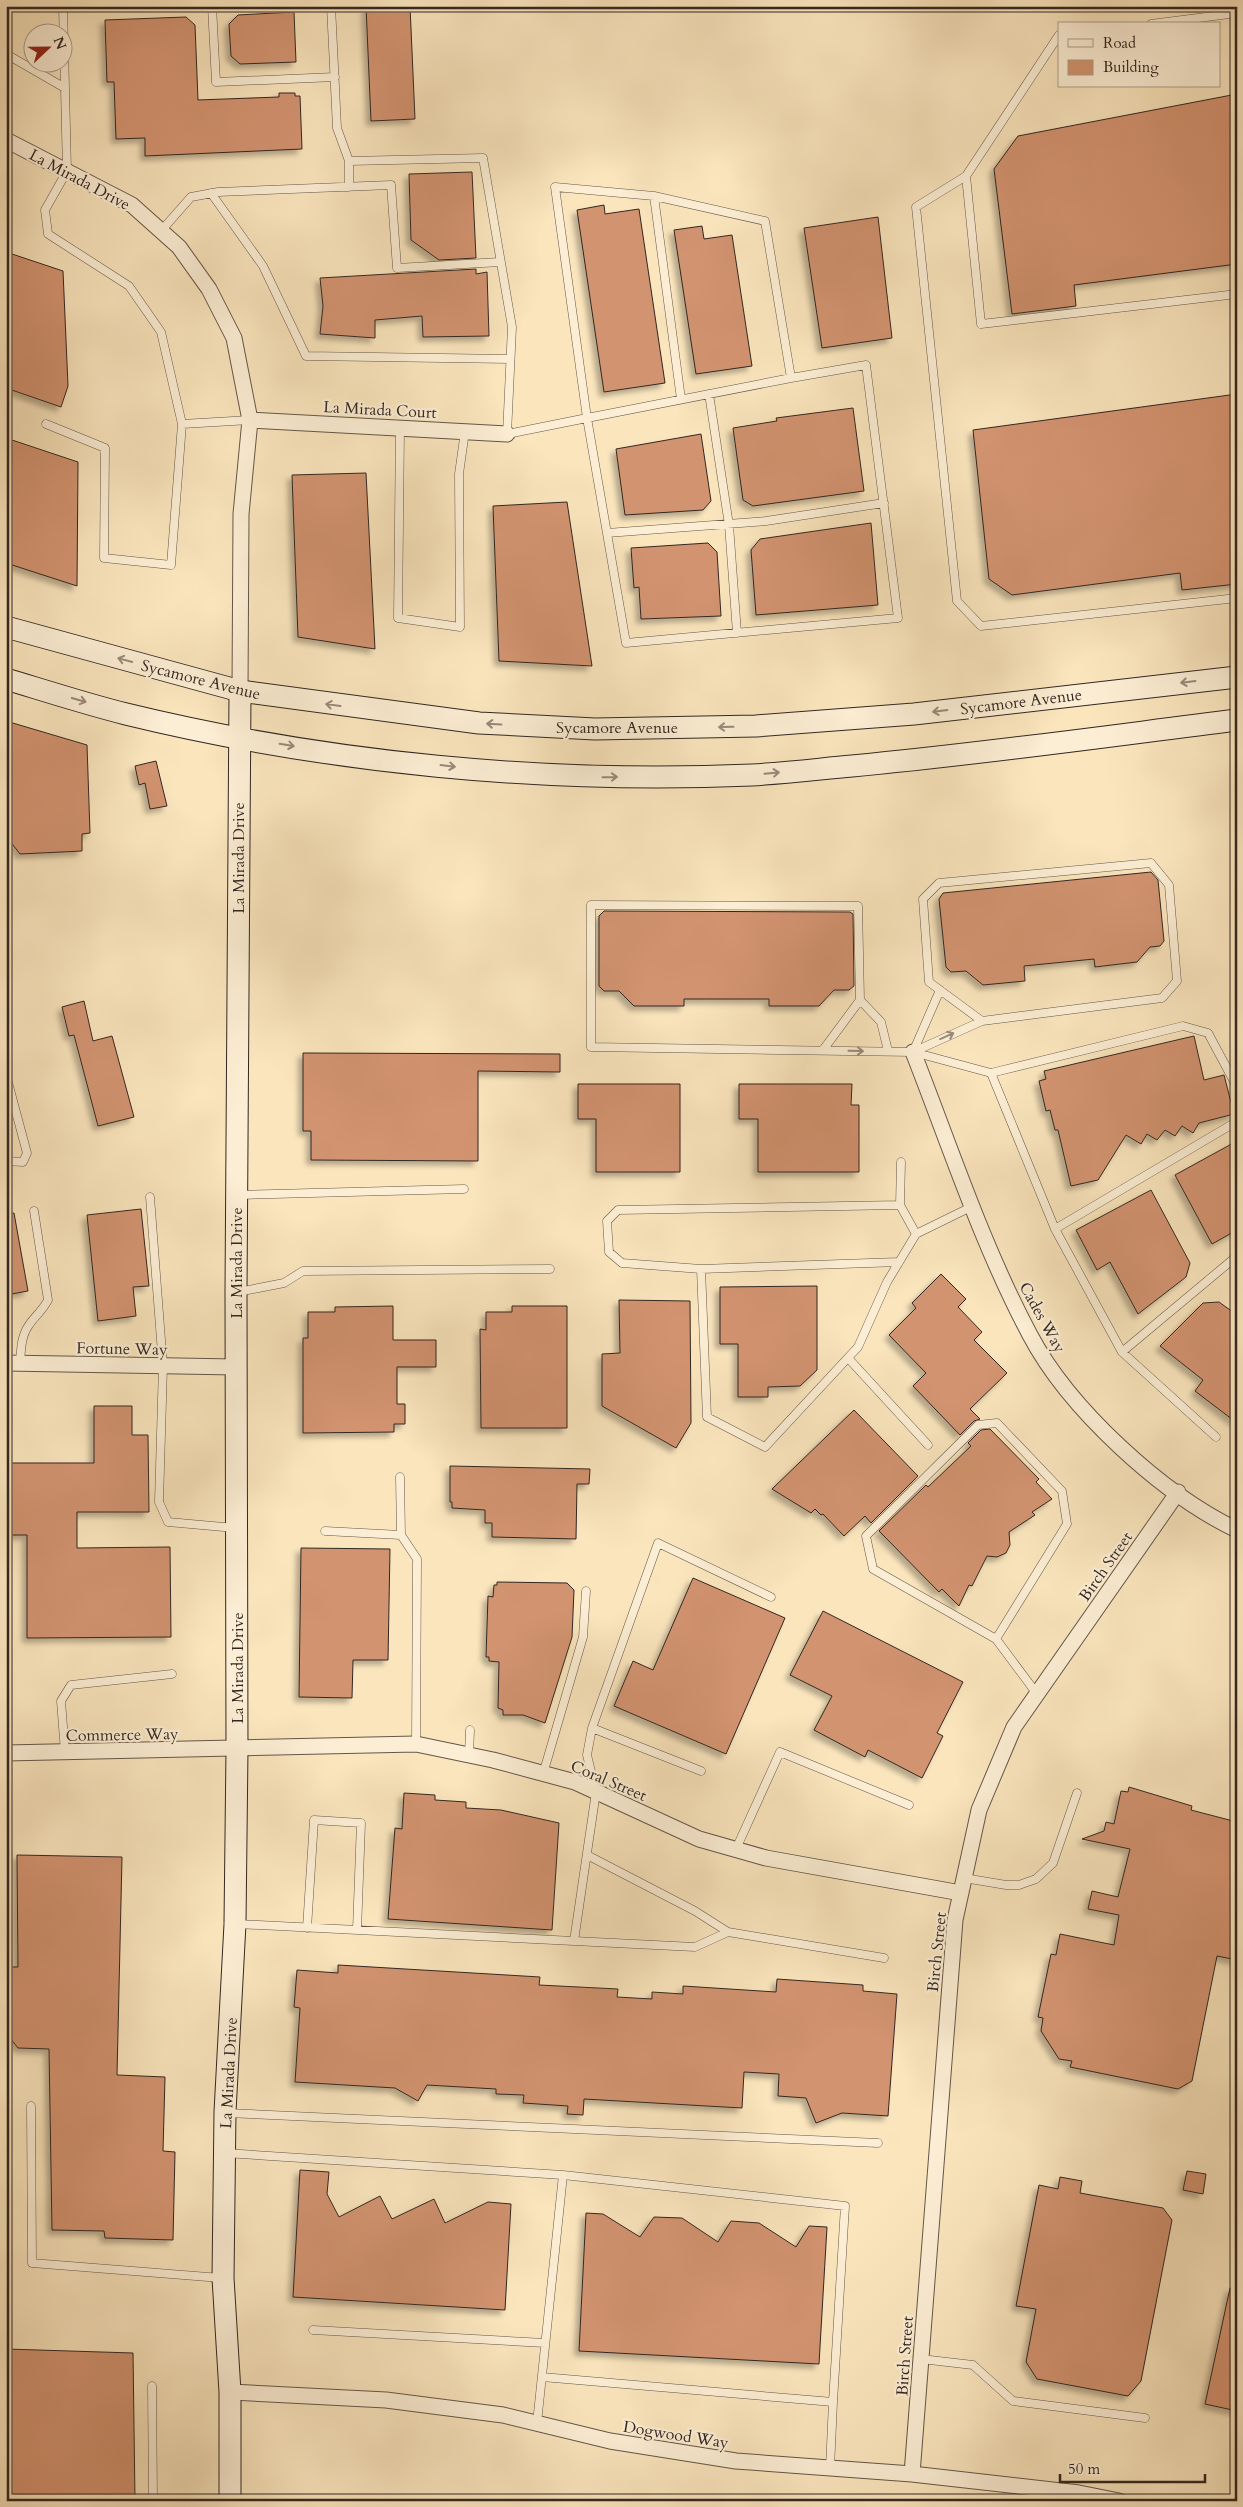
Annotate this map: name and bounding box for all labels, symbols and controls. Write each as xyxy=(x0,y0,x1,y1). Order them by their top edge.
north arrow xyxy=(22,22,72,72)
legend xyxy=(1058,22,1220,88)
text: Road xyxy=(1103,33,1136,53)
text: N xyxy=(49,34,71,53)
text: Building xyxy=(1103,57,1159,77)
street label: La Mirada Drive xyxy=(25,144,134,216)
street label: La Mirada Court xyxy=(323,396,437,424)
one-way arrow xyxy=(118,655,134,664)
street label: Sycamore Avenue xyxy=(139,655,263,705)
one-way arrow xyxy=(1181,677,1197,687)
street label: Sycamore Avenue xyxy=(959,684,1083,720)
one-way arrow xyxy=(71,696,87,705)
one-way arrow xyxy=(325,699,341,709)
one-way arrow xyxy=(932,706,948,716)
street label: Sycamore Avenue xyxy=(556,717,678,739)
one-way arrow xyxy=(486,719,502,728)
one-way arrow xyxy=(718,722,734,732)
one-way arrow xyxy=(278,740,294,750)
one-way arrow xyxy=(439,761,455,771)
one-way arrow xyxy=(764,768,780,778)
one-way arrow xyxy=(602,772,618,781)
street label: La Mirada Drive xyxy=(228,802,250,914)
one-way arrow xyxy=(939,1031,954,1041)
one-way arrow xyxy=(847,1046,863,1056)
street label: La Mirada Drive xyxy=(226,1207,248,1319)
street label: Cades Way xyxy=(1014,1278,1071,1357)
street label: Fortune Way xyxy=(76,1337,168,1361)
street label: Birch Street xyxy=(1074,1527,1138,1606)
street label: La Mirada Drive xyxy=(227,1612,249,1724)
street label: Commerce Way xyxy=(65,1723,179,1747)
street label: Coral Street xyxy=(567,1755,650,1807)
street label: Birch Street xyxy=(922,1911,952,1993)
street label: La Mirada Drive xyxy=(215,2017,243,2129)
street label: Birch Street xyxy=(891,2315,919,2397)
street label: Dogwood Way xyxy=(621,2416,731,2454)
scale bar xyxy=(1060,2452,1206,2484)
text: 50 m xyxy=(1068,2459,1100,2479)

